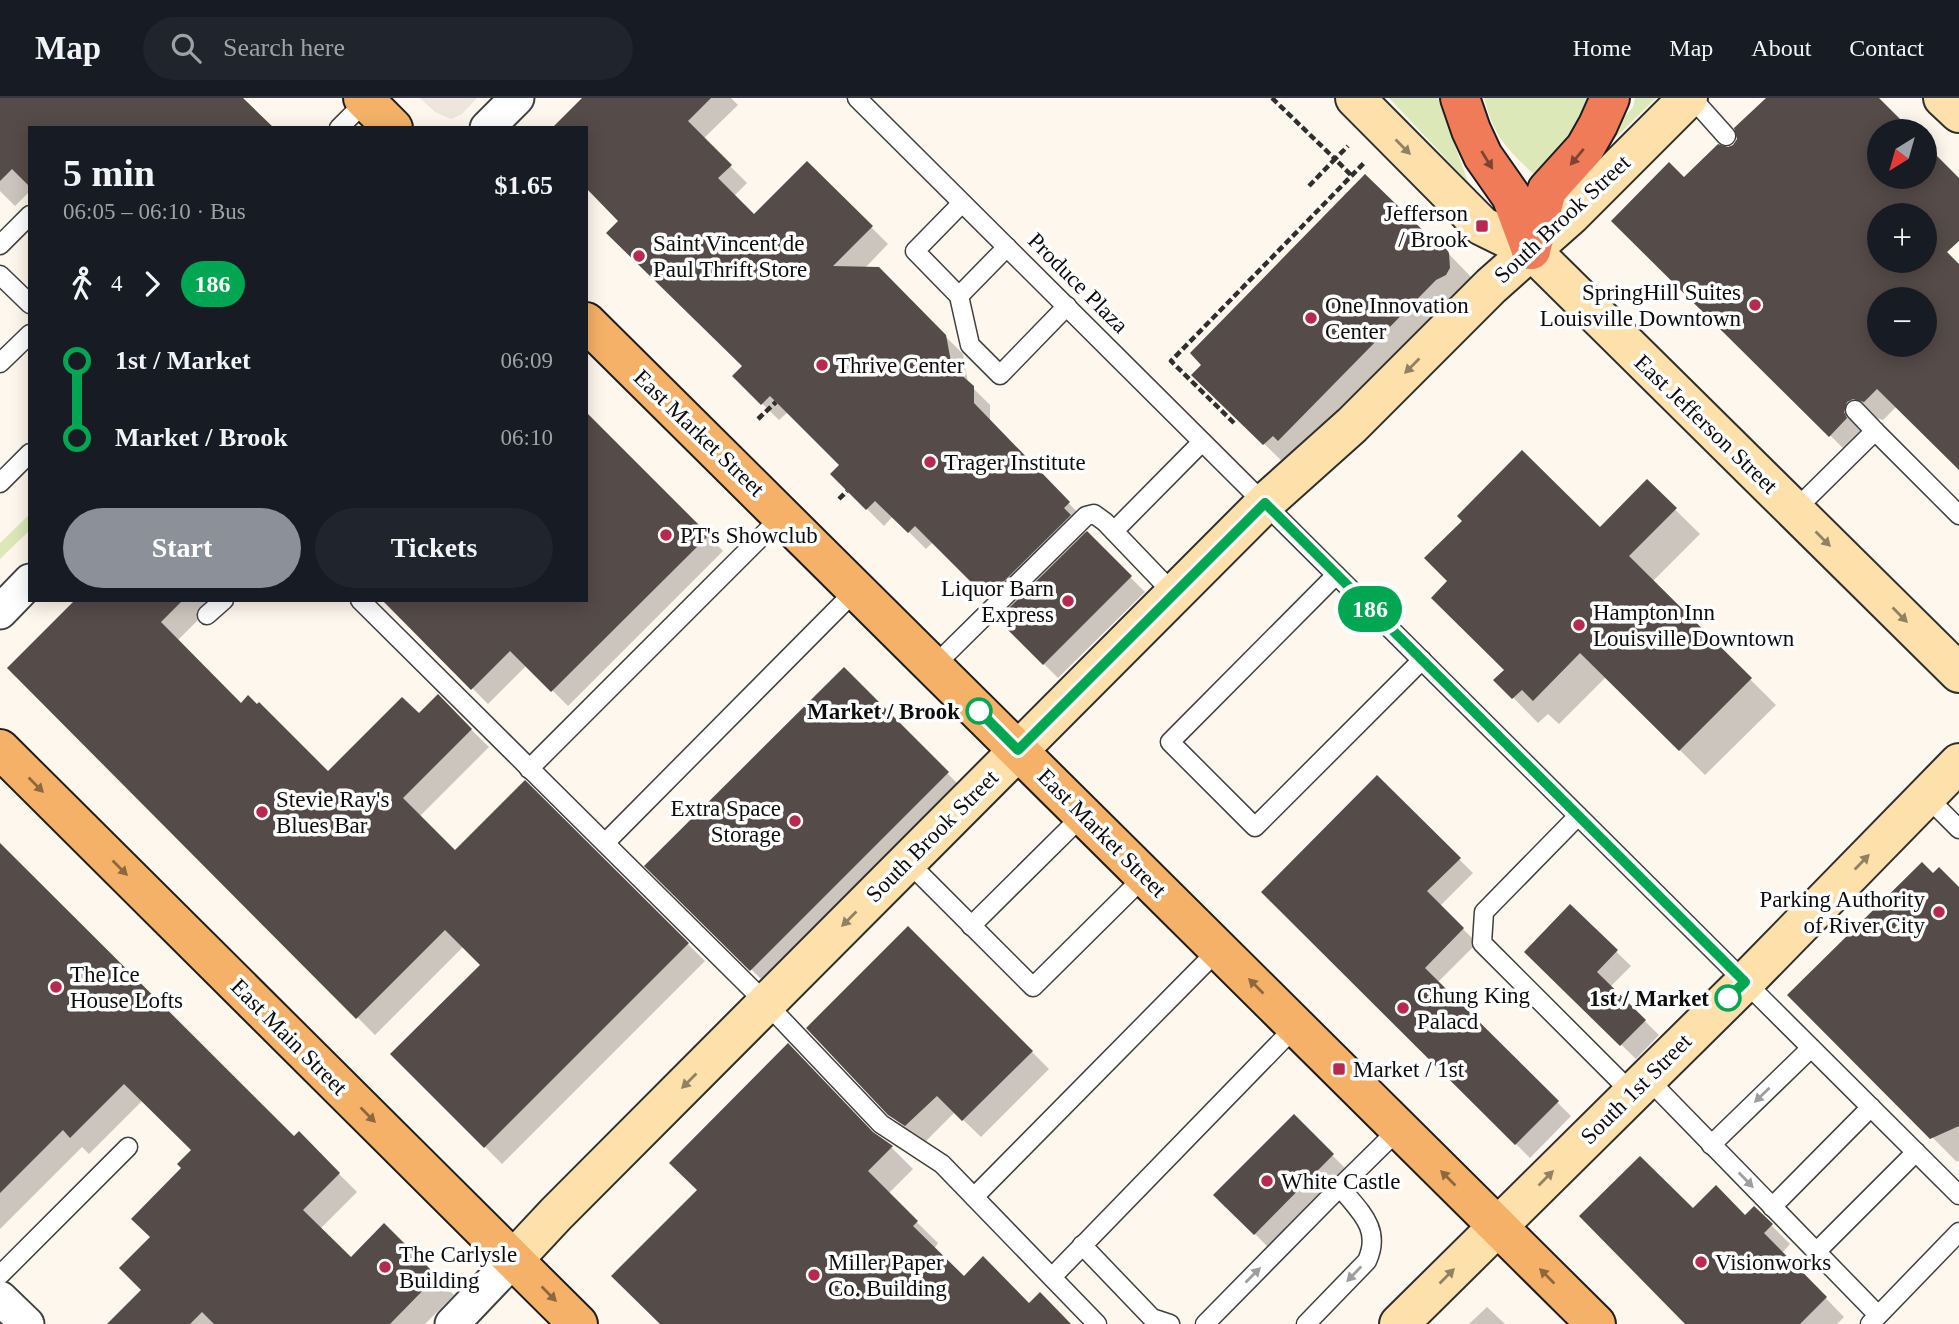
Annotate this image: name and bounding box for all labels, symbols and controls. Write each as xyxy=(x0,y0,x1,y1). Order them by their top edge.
search box xyxy=(143,17,633,80)
icon: search xyxy=(167,29,205,67)
text: Map xyxy=(35,30,101,66)
text: Search here xyxy=(223,33,345,62)
text: Home xyxy=(1573,35,1631,61)
text: Map xyxy=(1669,35,1713,61)
text: About xyxy=(1751,35,1811,61)
text: Contact xyxy=(1849,35,1924,61)
north arrow xyxy=(1867,119,1937,189)
map controls xyxy=(1867,119,1937,357)
one-way arrow xyxy=(1395,138,1412,155)
street label: South Brook Street xyxy=(1489,149,1635,288)
one-way arrow xyxy=(1570,149,1585,166)
one-way arrow xyxy=(1480,151,1493,170)
text: 5 min xyxy=(63,152,155,194)
text: $1.65 xyxy=(495,171,553,200)
text: 06:05 – 06:10 · Bus xyxy=(63,199,246,224)
place label: Jefferson / Brook xyxy=(1384,201,1468,252)
button: + xyxy=(1867,203,1937,273)
marker: Jefferson / Brook xyxy=(1474,218,1490,234)
street label: Produce Plaza xyxy=(1023,228,1133,338)
place label: Saint Vincent de Paul Thrift Store xyxy=(653,231,807,282)
marker: Saint Vincent de Paul Thrift Store xyxy=(631,248,647,264)
icon: walk xyxy=(63,265,101,303)
icon: forward xyxy=(133,265,171,303)
text: 4 xyxy=(111,271,123,296)
text: 186 xyxy=(195,271,231,297)
place label: SpringHill Suites Louisville Downtown xyxy=(1540,280,1741,331)
button: − xyxy=(1867,287,1937,357)
place label: One Innovation Center xyxy=(1325,293,1469,344)
marker: SpringHill Suites Louisville Downtown xyxy=(1747,297,1763,313)
marker: One Innovation Center xyxy=(1303,310,1319,326)
text: 1st / Market xyxy=(115,346,251,375)
text: 06:09 xyxy=(501,348,553,373)
street label: East Jefferson Street xyxy=(1629,349,1783,499)
place label: Thrive Center xyxy=(836,353,965,378)
marker: Thrive Center xyxy=(814,357,830,373)
one-way arrow xyxy=(1403,357,1420,374)
street label: East Market Street xyxy=(629,365,770,502)
text: Market / Brook xyxy=(115,423,288,452)
text: 06:10 xyxy=(501,425,553,450)
place label: Trager Institute xyxy=(944,450,1086,475)
marker: Trager Institute xyxy=(922,454,938,470)
button: Start xyxy=(63,508,301,588)
button: Tickets xyxy=(315,508,553,588)
place label: PT's Showclub xyxy=(680,523,818,548)
marker: PT's Showclub xyxy=(658,527,674,543)
one-way arrow xyxy=(1814,530,1831,546)
place label: Liquor Barn Express xyxy=(941,576,1054,627)
line badge: 186 xyxy=(1330,586,1410,632)
marker: Liquor Barn Express xyxy=(1060,593,1076,609)
text: 186 xyxy=(1352,596,1388,622)
place label: Hampton Inn Louisville Downtown xyxy=(1593,600,1795,651)
one-way arrow xyxy=(1892,607,1909,624)
marker: Hampton Inn Louisville Downtown xyxy=(1571,617,1587,633)
marker: Market / Brook xyxy=(966,698,992,724)
place label: Market / Brook xyxy=(807,699,960,724)
street label: South Brook Street xyxy=(861,764,1004,907)
street label: East Market Street xyxy=(1033,764,1172,903)
one-way arrow xyxy=(27,776,44,793)
place label: Stevie Ray's Blues Bar xyxy=(276,787,389,838)
place label: Extra Space Storage xyxy=(671,796,781,847)
marker: Stevie Ray's Blues Bar xyxy=(254,804,270,820)
marker: Extra Space Storage xyxy=(787,813,803,829)
one-way arrow xyxy=(1853,855,1870,871)
one-way arrow xyxy=(111,860,128,877)
place label: Parking Authority of River City xyxy=(1760,887,1925,938)
marker: Parking Authority of River City xyxy=(1931,904,1947,920)
one-way arrow xyxy=(841,911,858,927)
place label: The Ice House Lofts xyxy=(70,962,183,1013)
street label: East Main Street xyxy=(226,974,352,1100)
one-way arrow xyxy=(1248,978,1264,995)
marker: The Ice House Lofts xyxy=(48,979,64,995)
place label: Chung King Palacd xyxy=(1417,983,1531,1034)
marker: 1st / Market xyxy=(1715,985,1741,1011)
place label: 1st / Market xyxy=(1589,986,1709,1011)
marker: Chung King Palacd xyxy=(1395,1000,1411,1016)
street label: South 1st Street xyxy=(1576,1028,1697,1149)
place label: Market / 1st xyxy=(1353,1057,1465,1082)
marker: Market / 1st xyxy=(1331,1061,1347,1077)
one-way arrow xyxy=(681,1072,697,1089)
one-way arrow xyxy=(1754,1087,1771,1103)
one-way arrow xyxy=(360,1107,376,1123)
place label: White Castle xyxy=(1281,1169,1400,1194)
one-way arrow xyxy=(1441,1170,1457,1187)
one-way arrow xyxy=(1537,1170,1554,1187)
one-way arrow xyxy=(1737,1171,1753,1188)
marker: White Castle xyxy=(1259,1173,1275,1189)
place label: The Carlysle Building xyxy=(399,1242,517,1293)
place label: Miller Paper Co. Building xyxy=(828,1250,947,1301)
place label: Visionworks xyxy=(1715,1250,1831,1275)
marker: Visionworks xyxy=(1693,1254,1709,1270)
marker: The Carlysle Building xyxy=(377,1259,393,1275)
one-way arrow xyxy=(1346,1265,1362,1282)
marker: Miller Paper Co. Building xyxy=(806,1267,822,1283)
one-way arrow xyxy=(1244,1267,1261,1284)
one-way arrow xyxy=(1439,1267,1456,1284)
one-way arrow xyxy=(1539,1268,1556,1285)
one-way arrow xyxy=(540,1285,556,1302)

